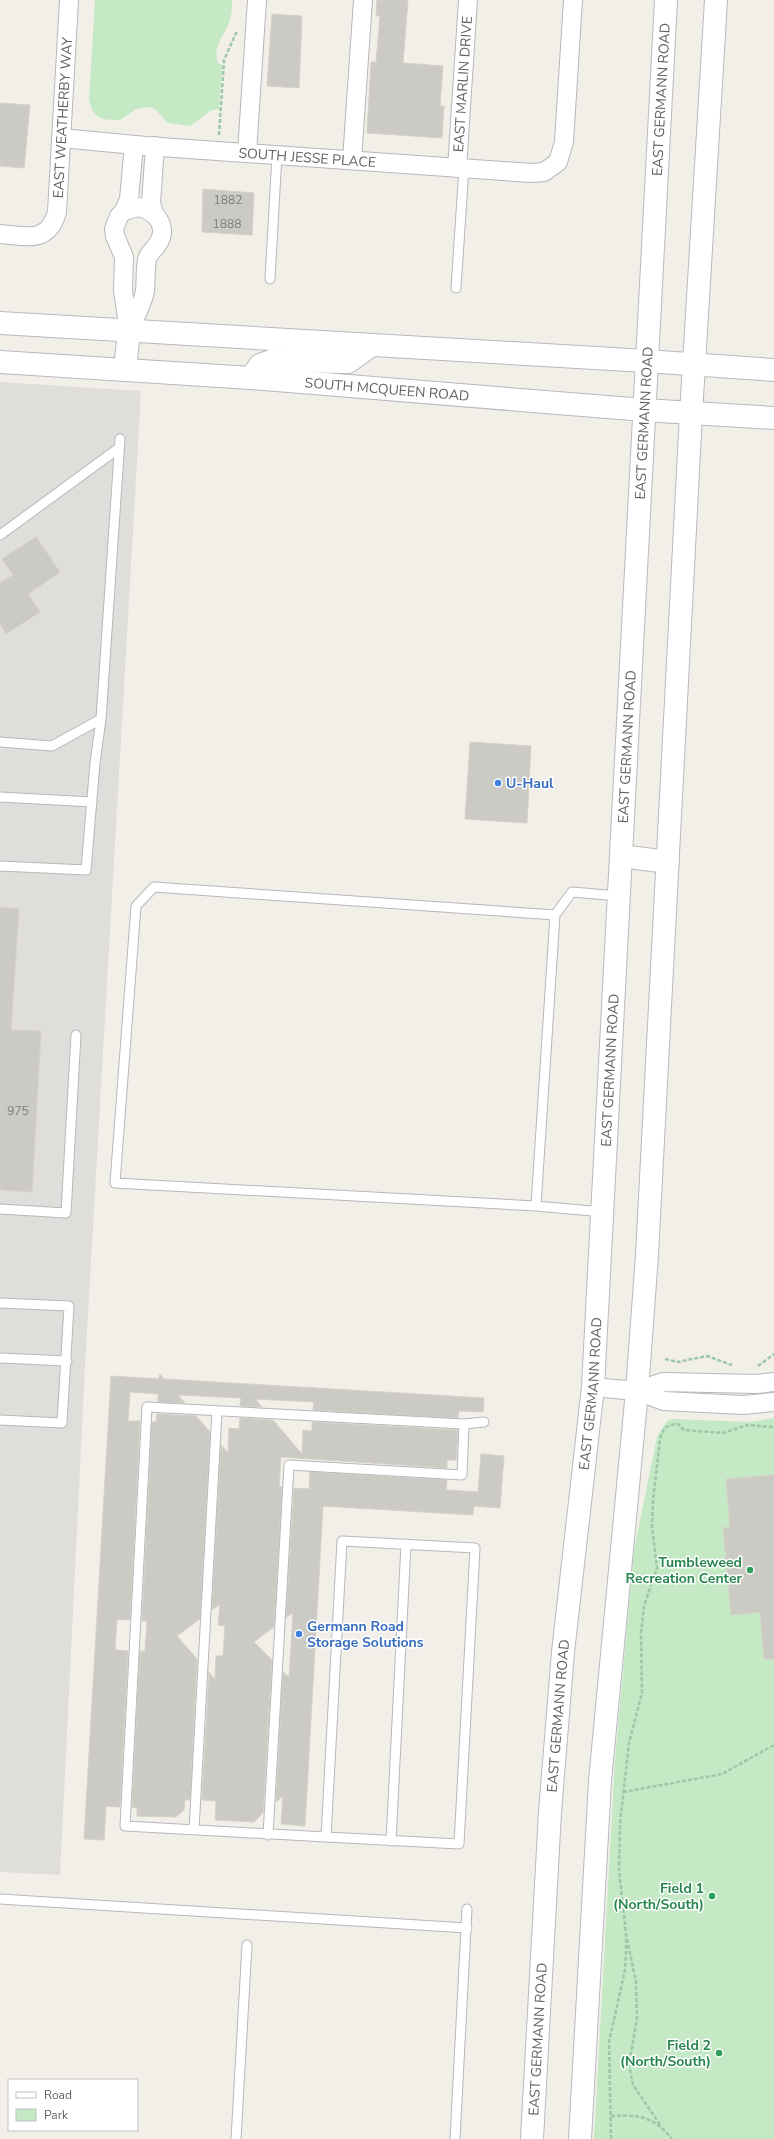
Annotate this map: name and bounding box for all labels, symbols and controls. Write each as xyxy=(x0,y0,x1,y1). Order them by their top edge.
street label: EAST MARLIN DRIVE xyxy=(449,15,477,153)
street label: EAST GERMANN ROAD xyxy=(648,22,675,177)
street label: EAST WEATHERBY WAY xyxy=(49,36,77,199)
street label: SOUTH JESSE PLACE xyxy=(238,144,377,172)
house number: 1882 xyxy=(214,192,242,208)
house number: 1888 xyxy=(213,216,241,232)
street label: EAST GERMANN ROAD xyxy=(631,346,658,500)
street label: SOUTH MCQUEEN ROAD xyxy=(304,373,470,406)
street label: EAST GERMANN ROAD xyxy=(614,670,641,824)
place label: U-Haul xyxy=(506,774,554,793)
marker: U-Haul xyxy=(493,778,503,788)
street label: EAST GERMANN ROAD xyxy=(597,993,624,1147)
house number: 975 xyxy=(7,1103,29,1119)
street label: EAST GERMANN ROAD xyxy=(575,1317,607,1471)
place label: Tumbleweed Recreation Center xyxy=(626,1553,743,1588)
marker: Tumbleweed Recreation Center xyxy=(745,1565,755,1575)
place label: Germann Road Storage Solutions xyxy=(307,1617,424,1652)
marker: Germann Road Storage Solutions xyxy=(294,1629,304,1639)
street label: EAST GERMANN ROAD xyxy=(543,1638,574,1793)
place label: Field 1 (North/South) xyxy=(613,1879,704,1914)
marker: Field 1 (North/South) xyxy=(707,1891,717,1901)
street label: EAST GERMANN ROAD xyxy=(524,1962,552,2116)
place label: Field 2 (North/South) xyxy=(620,2036,711,2071)
marker: Field 2 (North/South) xyxy=(714,2048,724,2058)
legend xyxy=(8,2079,138,2131)
text: Road xyxy=(44,2087,72,2103)
text: Park xyxy=(44,2107,69,2123)

